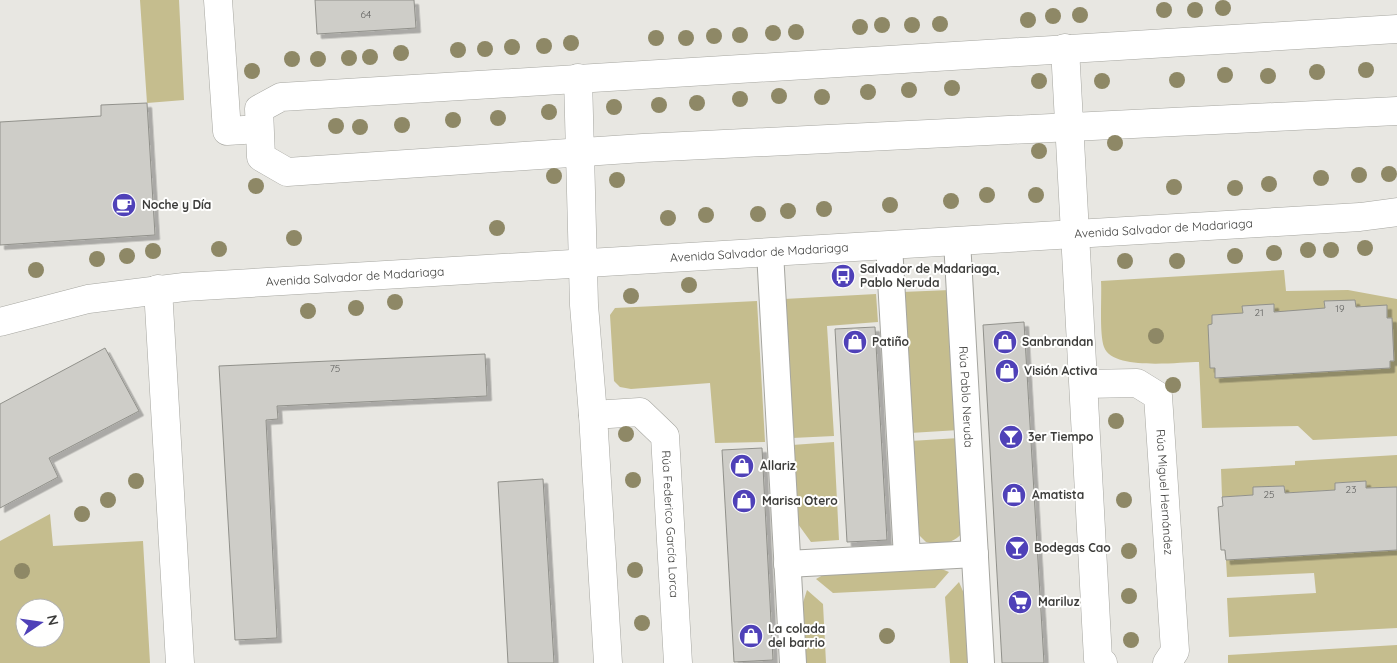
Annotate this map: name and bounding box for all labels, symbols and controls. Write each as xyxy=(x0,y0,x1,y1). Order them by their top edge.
house number: 64 xyxy=(361,8,371,21)
cafe icon: Noche y Día xyxy=(111,192,137,218)
place label: Noche y Día xyxy=(142,197,211,212)
street label: Avenida Salvador de Madariaga xyxy=(1074,215,1253,241)
street label: Avenida Salvador de Madariaga xyxy=(670,239,849,265)
place label: Salvador de Madariaga, Pablo Neruda xyxy=(860,261,1000,290)
bus stop icon: Salvador de Madariaga, Pablo Neruda xyxy=(830,263,856,289)
street label: Avenida Salvador de Madariaga xyxy=(265,264,445,289)
house number: 19 xyxy=(1335,302,1345,315)
house number: 21 xyxy=(1254,306,1264,319)
shop icon: Patiño xyxy=(842,329,868,355)
shop icon: Sanbrandan xyxy=(992,329,1018,355)
place label: Patiño xyxy=(872,334,910,349)
place label: Sanbrandan xyxy=(1022,334,1093,349)
street label: Rúa Pablo Neruda xyxy=(956,346,977,448)
shop icon: Visión Activa xyxy=(994,358,1020,384)
house number: 75 xyxy=(330,362,340,375)
place label: Visión Activa xyxy=(1024,363,1098,378)
bar icon: 3er Tiempo xyxy=(998,424,1024,450)
place label: 3er Tiempo xyxy=(1028,429,1094,444)
street label: Rúa Miguel Hernández xyxy=(1153,429,1177,556)
street label: Rúa Federico García Lorca xyxy=(659,450,682,598)
shop icon: Allariz xyxy=(729,453,755,479)
place label: Allariz xyxy=(760,458,796,473)
shop icon: Amatista xyxy=(1001,482,1027,508)
house number: 23 xyxy=(1346,483,1356,496)
place label: Amatista xyxy=(1032,487,1084,502)
shop icon: Marisa Otero xyxy=(731,488,757,514)
house number: 25 xyxy=(1264,488,1275,501)
place label: Marisa Otero xyxy=(762,493,838,508)
bar icon: Bodegas Cao xyxy=(1004,535,1030,561)
place label: Bodegas Cao xyxy=(1034,540,1111,555)
supermarket icon: Mariluz xyxy=(1007,589,1033,615)
place label: Mariluz xyxy=(1038,594,1080,609)
north arrow xyxy=(15,598,65,648)
text: N xyxy=(43,613,63,627)
place label: La colada del barrio xyxy=(768,621,826,650)
shop icon: La colada del barrio xyxy=(738,623,764,649)

